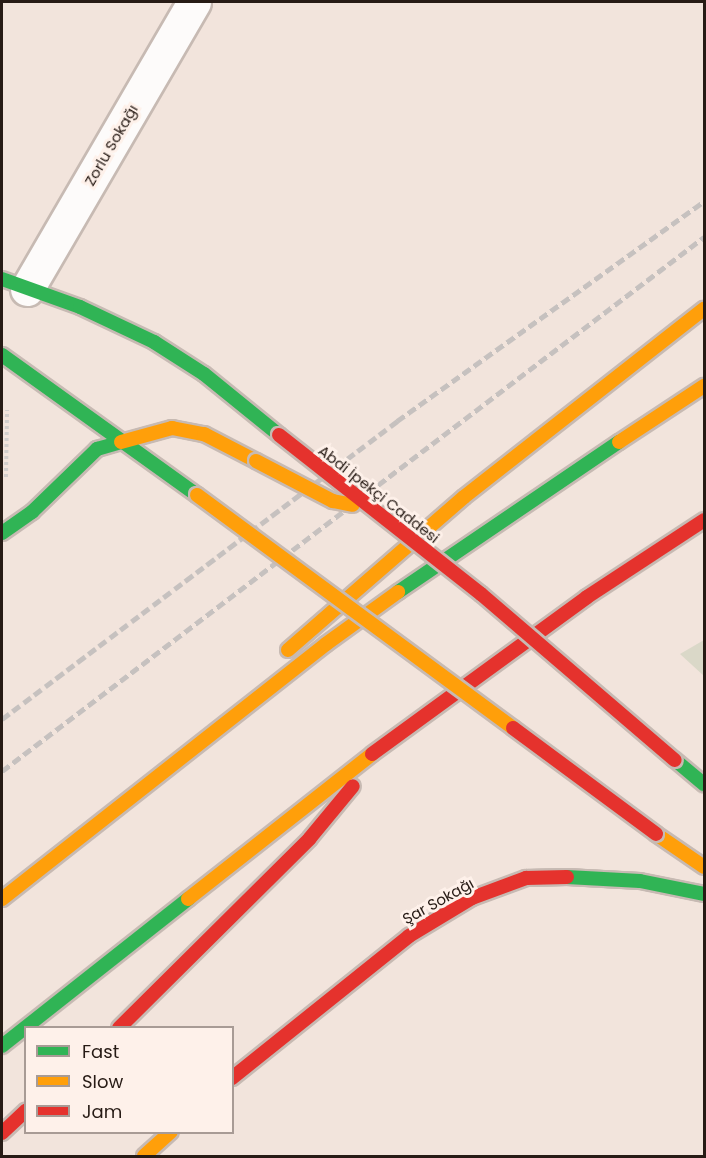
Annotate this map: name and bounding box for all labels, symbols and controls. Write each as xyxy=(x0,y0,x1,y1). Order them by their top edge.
street label: Zorlu Sokağı xyxy=(81,101,141,189)
street label: Abdi İpekçi Caddesi xyxy=(315,441,443,547)
street label: Şar Sokağı xyxy=(399,874,477,928)
legend xyxy=(24,1026,234,1134)
text: Fast xyxy=(82,1039,119,1064)
text: Slow xyxy=(82,1069,123,1094)
text: Jam xyxy=(82,1099,122,1124)

